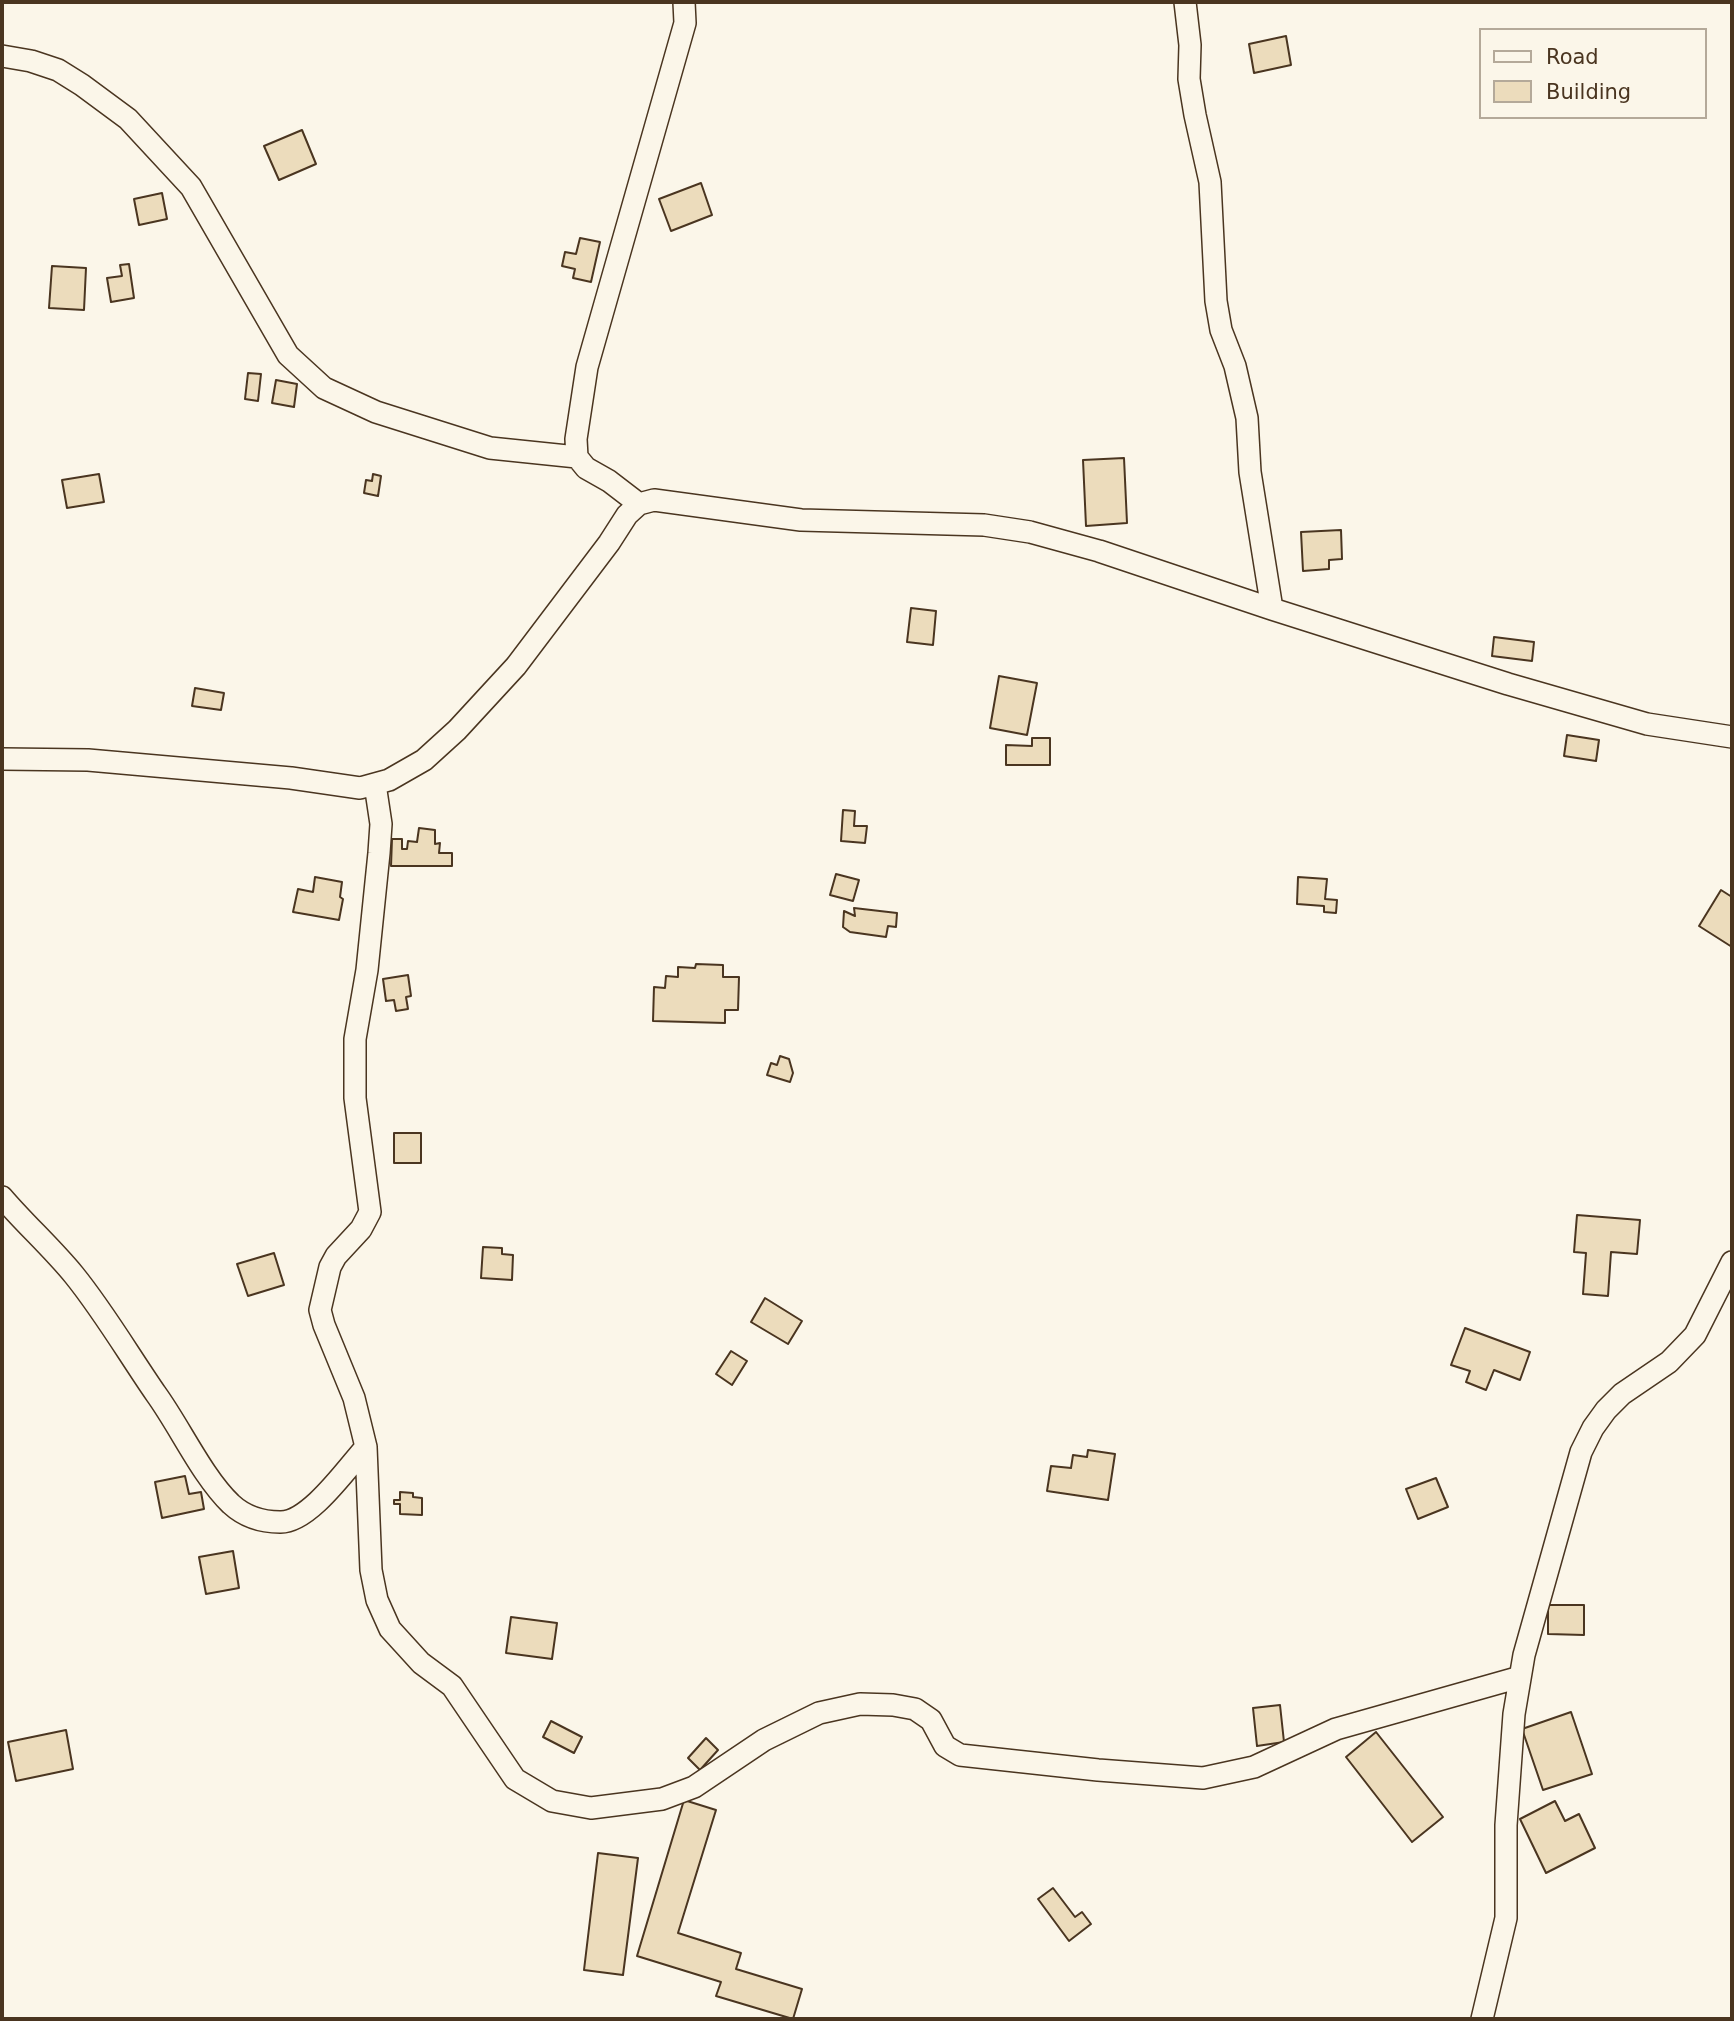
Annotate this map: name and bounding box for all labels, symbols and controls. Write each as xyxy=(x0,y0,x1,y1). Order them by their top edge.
legend xyxy=(1478,28,1706,119)
text: Road xyxy=(1546,45,1599,69)
text: Building xyxy=(1546,80,1631,104)

